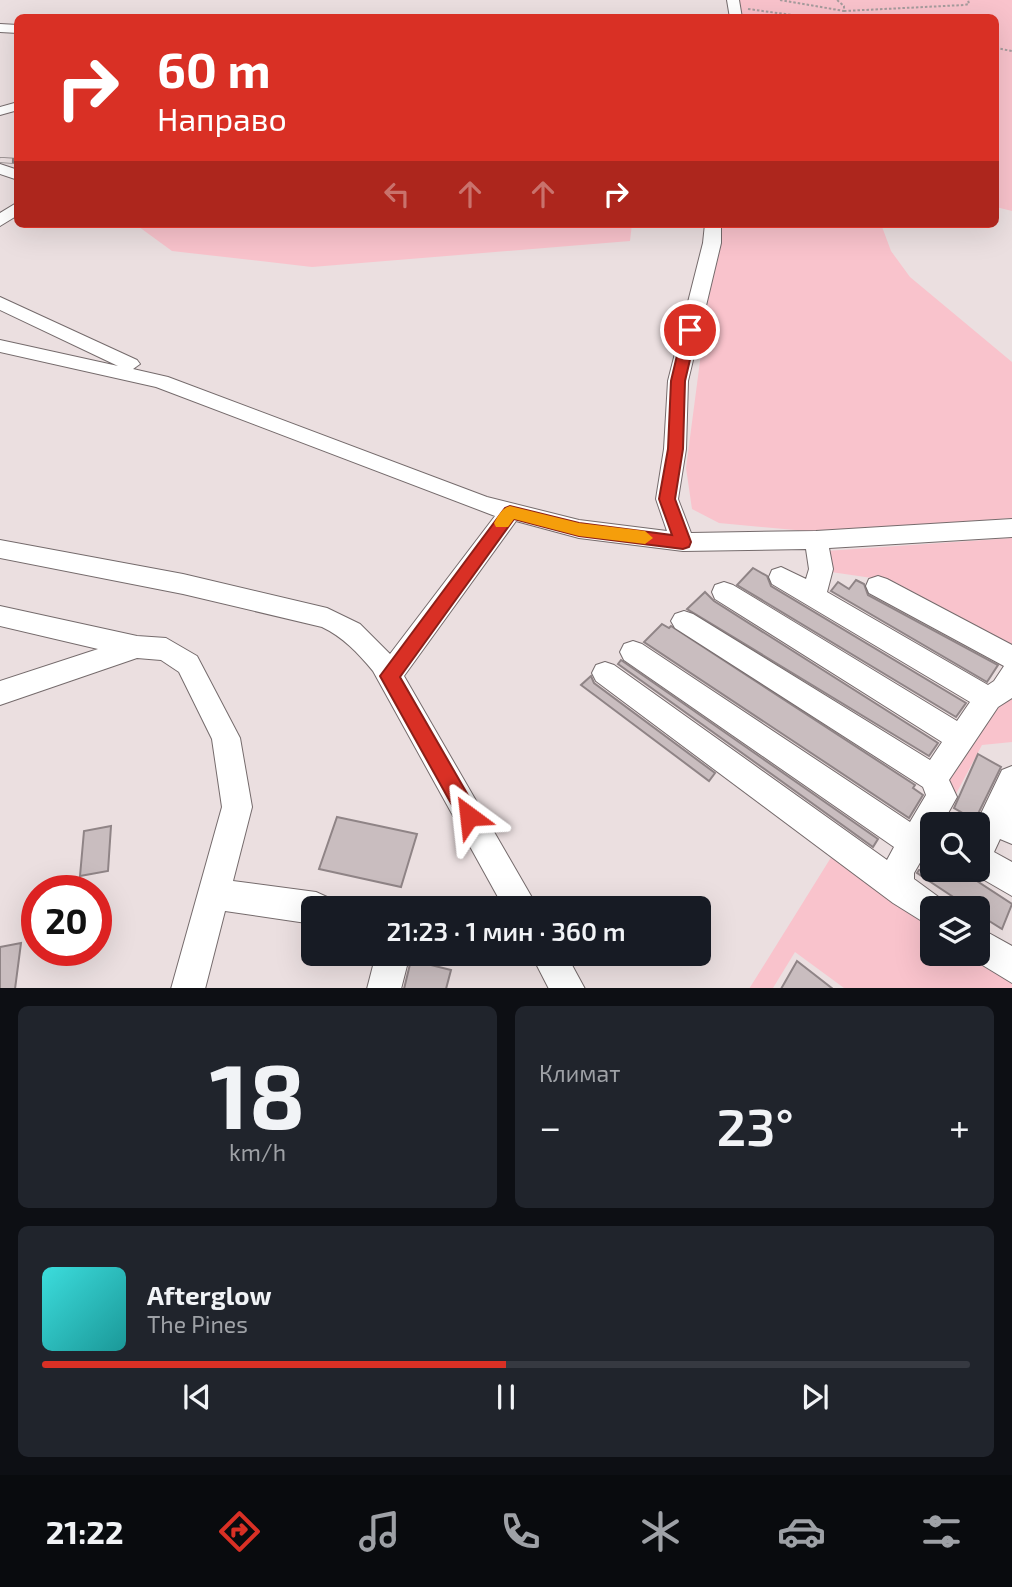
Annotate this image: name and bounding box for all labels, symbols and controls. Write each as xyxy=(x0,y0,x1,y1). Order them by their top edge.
text: 60 m xyxy=(157,39,271,98)
icon: right xyxy=(42,42,133,133)
text: Направо xyxy=(157,99,287,137)
icon: left xyxy=(378,175,416,213)
icon: ahead xyxy=(451,175,489,213)
icon: ahead xyxy=(524,175,562,213)
icon: right xyxy=(597,175,635,213)
pin xyxy=(660,300,720,360)
icon: arrive xyxy=(671,311,709,349)
position arrow xyxy=(432,779,506,853)
map controls xyxy=(920,812,990,966)
button: search xyxy=(920,812,990,882)
speed limit sign: 20 xyxy=(21,875,112,966)
button: layers xyxy=(920,896,990,966)
text: 21:23 · 1 мин · 360 m xyxy=(386,915,626,946)
text: 18 xyxy=(209,1038,306,1147)
text: Климат xyxy=(539,1059,620,1087)
text: 23° xyxy=(716,1094,794,1156)
text: − xyxy=(539,1103,561,1149)
text: + xyxy=(949,1103,970,1149)
text: km/h xyxy=(229,1138,286,1166)
text: Afterglow xyxy=(147,1279,272,1310)
text: The Pines xyxy=(147,1310,248,1338)
icon: previous xyxy=(178,1378,216,1416)
icon: pause xyxy=(487,1378,525,1416)
icon: next xyxy=(796,1378,834,1416)
icon: directions xyxy=(215,1507,264,1556)
icon: music xyxy=(355,1507,404,1556)
icon: phone xyxy=(496,1507,545,1556)
icon: climate xyxy=(636,1507,685,1556)
icon: car xyxy=(777,1507,826,1556)
icon: filters xyxy=(917,1507,966,1556)
text: 21:22 xyxy=(46,1512,124,1550)

